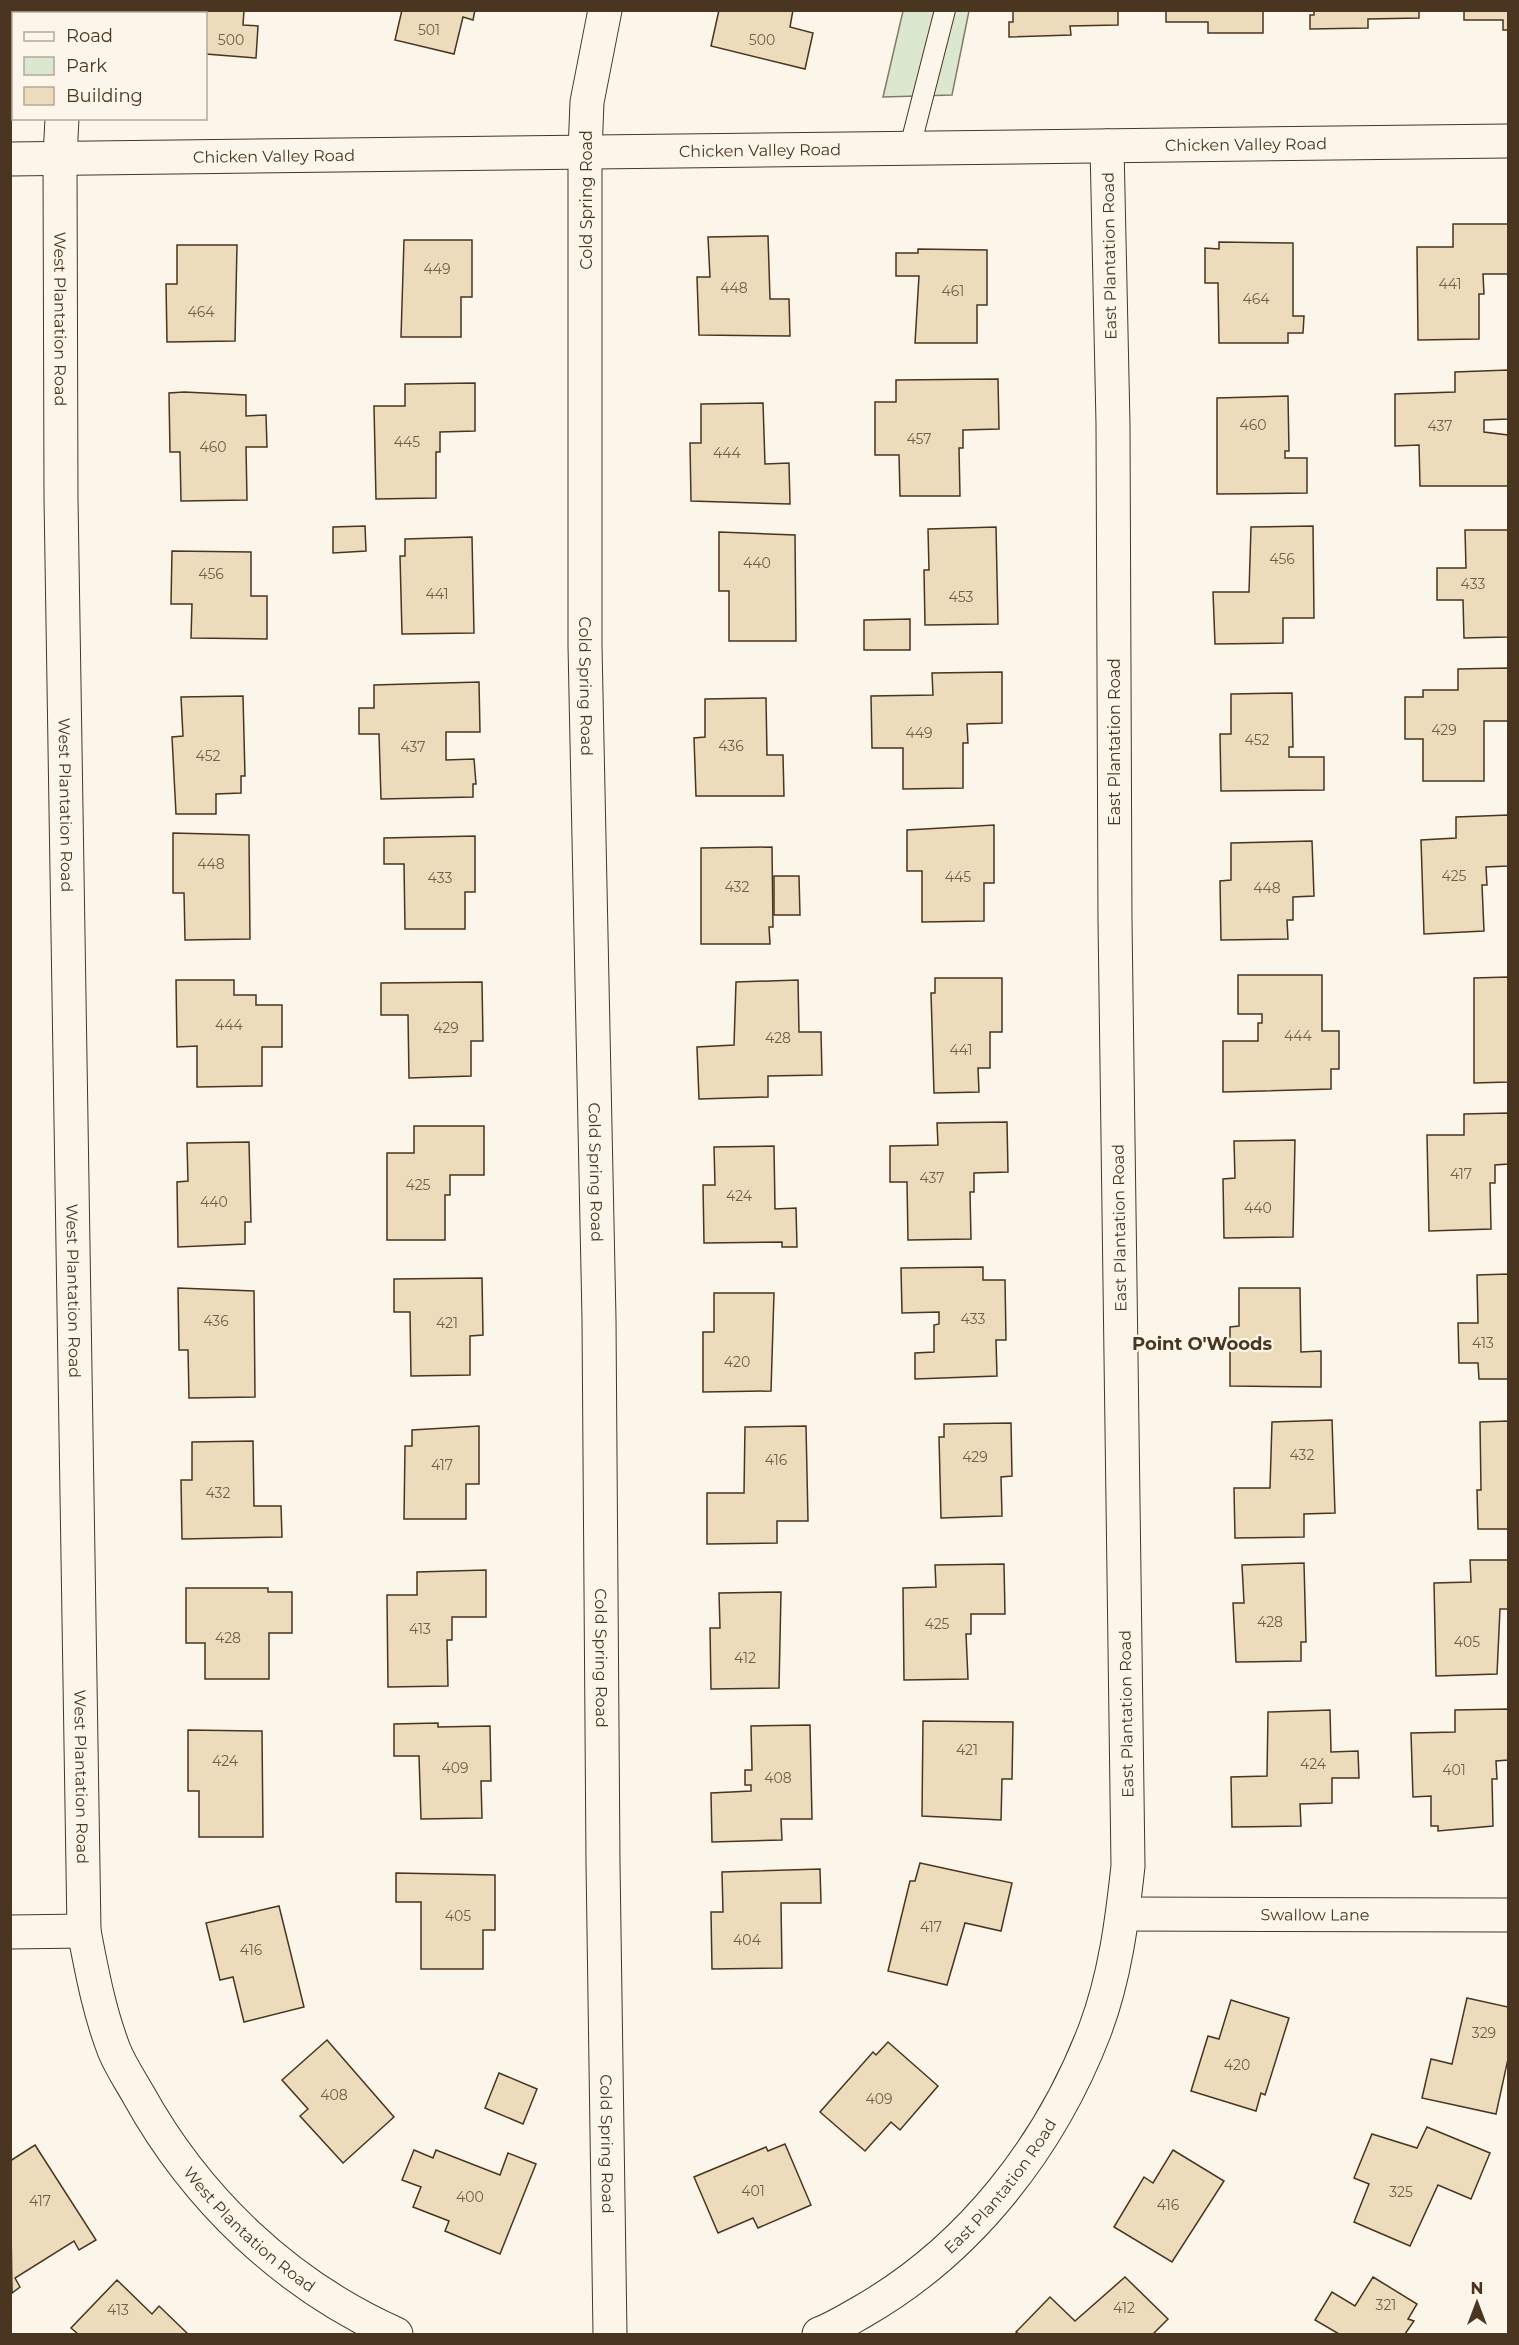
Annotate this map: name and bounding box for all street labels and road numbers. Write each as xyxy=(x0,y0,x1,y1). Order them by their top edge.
street label: Cold Spring Road xyxy=(577,130,596,270)
street label: Chicken Valley Road xyxy=(1165,134,1327,155)
street label: Chicken Valley Road xyxy=(679,140,841,161)
street label: Chicken Valley Road xyxy=(193,146,355,167)
street label: East Plantation Road xyxy=(1099,172,1120,340)
street label: West Plantation Road xyxy=(50,232,70,406)
street label: Cold Spring Road xyxy=(575,616,596,756)
street label: East Plantation Road xyxy=(1105,658,1124,826)
street label: West Plantation Road xyxy=(55,717,76,892)
street label: Cold Spring Road xyxy=(584,1102,606,1242)
street label: East Plantation Road xyxy=(1109,1144,1130,1312)
street label: West Plantation Road xyxy=(62,1203,84,1378)
street label: Cold Spring Road xyxy=(591,1588,611,1728)
street label: East Plantation Road xyxy=(1116,1630,1137,1798)
street label: West Plantation Road xyxy=(70,1689,92,1864)
street label: Swallow Lane xyxy=(1260,1905,1370,1925)
street label: Cold Spring Road xyxy=(596,2074,617,2214)
street label: East Plantation Road xyxy=(940,2116,1060,2258)
street label: West Plantation Road xyxy=(179,2163,319,2296)

